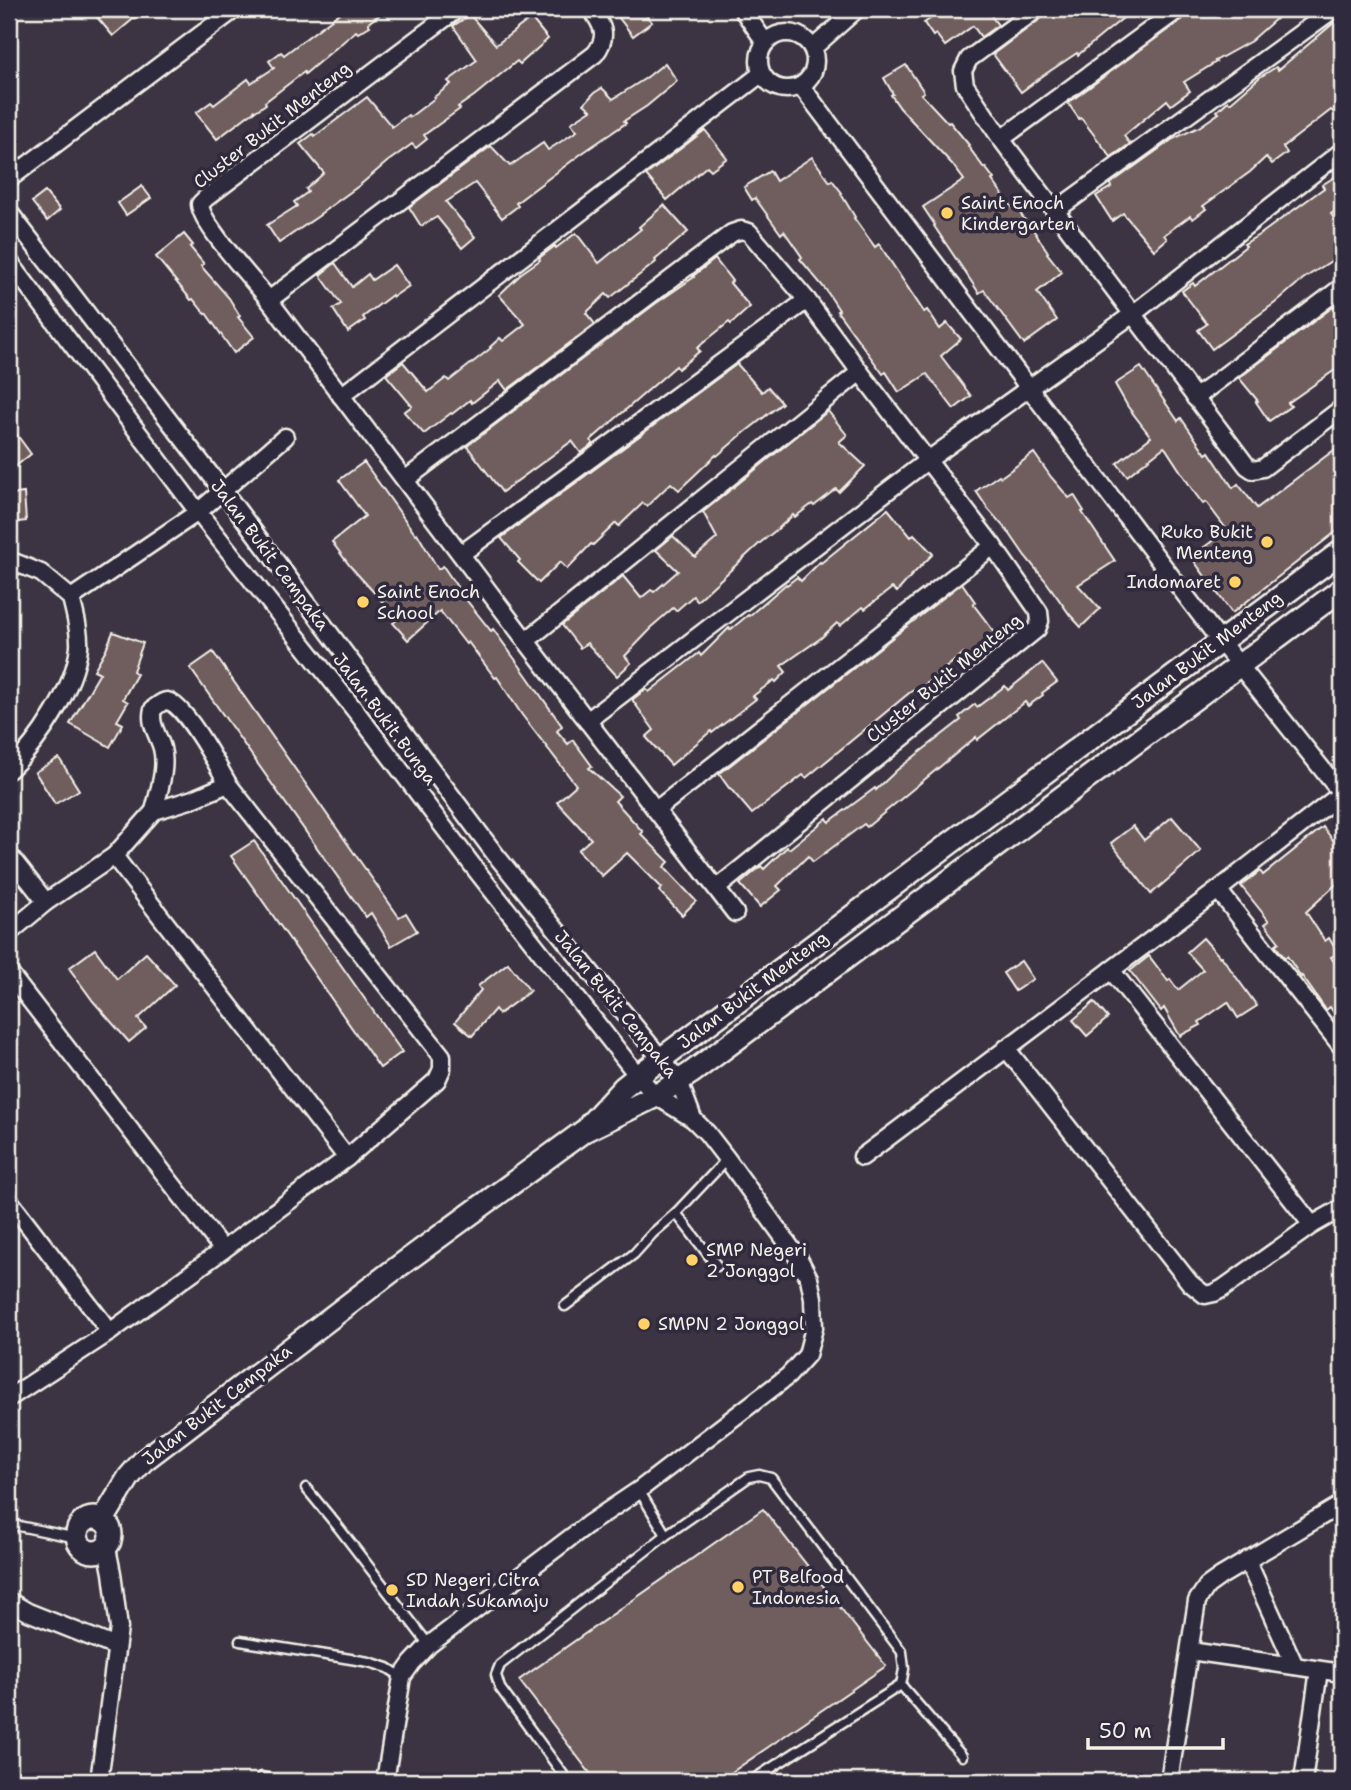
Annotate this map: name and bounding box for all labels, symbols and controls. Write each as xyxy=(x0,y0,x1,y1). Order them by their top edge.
street label: Cluster Bukit Menteng xyxy=(188,56,356,194)
place label: Saint Enoch Kindergarten xyxy=(961,191,1075,236)
marker: Saint Enoch Kindergarten xyxy=(939,205,955,221)
street label: Jalan Bukit Cempaka xyxy=(205,474,335,636)
place label: Ruko Bukit Menteng xyxy=(1161,520,1253,565)
marker: Ruko Bukit Menteng xyxy=(1259,534,1275,550)
place label: Indomaret xyxy=(1127,570,1221,594)
marker: Indomaret xyxy=(1227,574,1243,590)
place label: Saint Enoch School xyxy=(377,580,480,625)
street label: Jalan Bukit Menteng xyxy=(1127,586,1287,714)
marker: Saint Enoch School xyxy=(355,594,371,610)
street label: Cluster Bukit Menteng xyxy=(861,608,1027,748)
street label: Jalan Bukit Bunga xyxy=(328,648,442,790)
street label: Jalan Bukit Cempaka xyxy=(549,925,683,1083)
street label: Jalan Bukit Menteng xyxy=(673,926,833,1054)
place label: SMP Negeri 2 Jonggol xyxy=(706,1238,807,1283)
marker: SMP Negeri 2 Jonggol xyxy=(684,1252,700,1268)
place label: SMPN 2 Jonggol xyxy=(658,1312,805,1336)
marker: SMPN 2 Jonggol xyxy=(636,1316,652,1332)
street label: Jalan Bukit Cempaka xyxy=(137,1339,297,1471)
place label: PT Belfood Indonesia xyxy=(752,1565,844,1610)
place label: SD Negeri Citra Indah Sukamaju xyxy=(406,1568,549,1613)
marker: PT Belfood Indonesia xyxy=(730,1579,746,1595)
marker: SD Negeri Citra Indah Sukamaju xyxy=(384,1582,400,1598)
scale bar xyxy=(1088,1706,1223,1750)
text: 50 m xyxy=(1099,1717,1152,1745)

